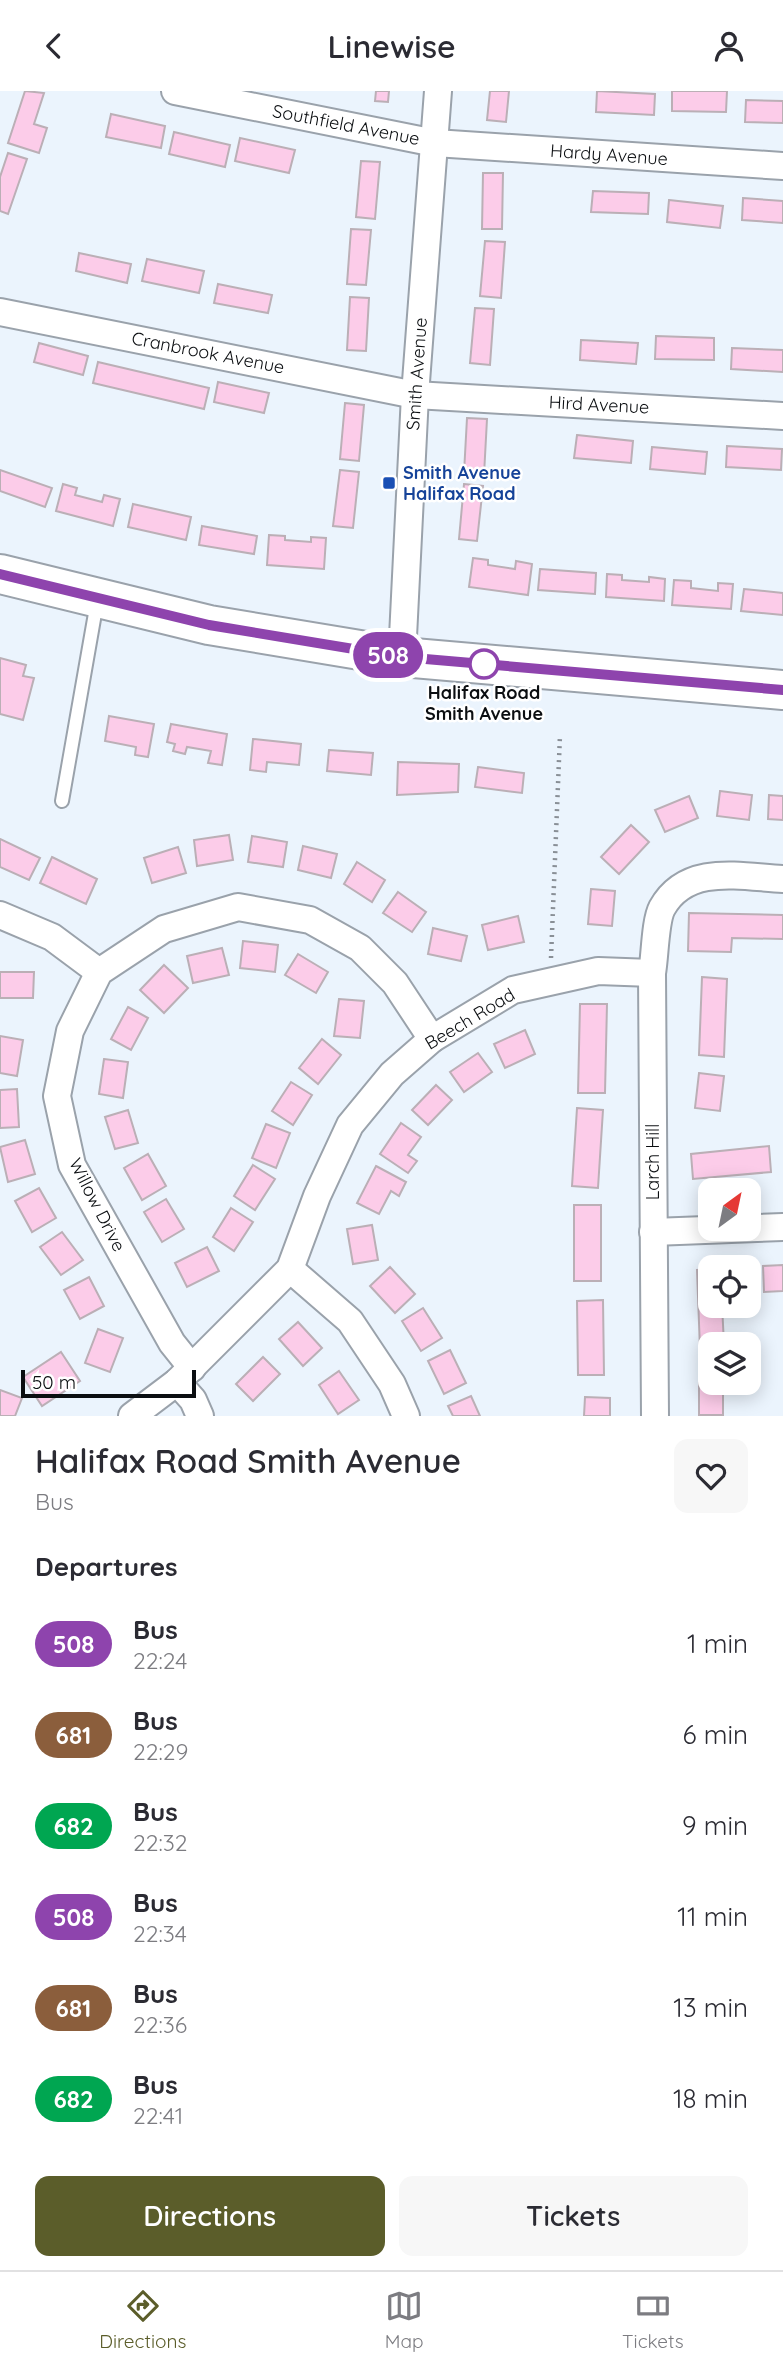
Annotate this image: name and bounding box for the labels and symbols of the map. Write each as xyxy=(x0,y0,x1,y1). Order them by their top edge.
street label: Southfield Avenue xyxy=(271,99,422,150)
street label: Hardy Avenue xyxy=(549,139,669,170)
street label: Smith Avenue xyxy=(401,317,432,431)
street label: Cranbrook Avenue xyxy=(130,326,286,379)
street label: Hird Avenue xyxy=(548,390,650,419)
place label: Smith Avenue Halifax Road xyxy=(403,461,521,505)
marker: Smith Avenue Halifax Road xyxy=(381,475,397,491)
line badge: 508 xyxy=(348,632,428,678)
marker: Halifax Road Smith Avenue xyxy=(469,649,499,679)
place label: Halifax Road Smith Avenue xyxy=(425,681,543,725)
street label: Beech Road xyxy=(420,983,519,1054)
street label: Larch Hill xyxy=(641,1124,664,1200)
street label: Willow Drive xyxy=(64,1154,131,1255)
north arrow xyxy=(698,1178,761,1241)
scale bar xyxy=(21,1367,196,1399)

